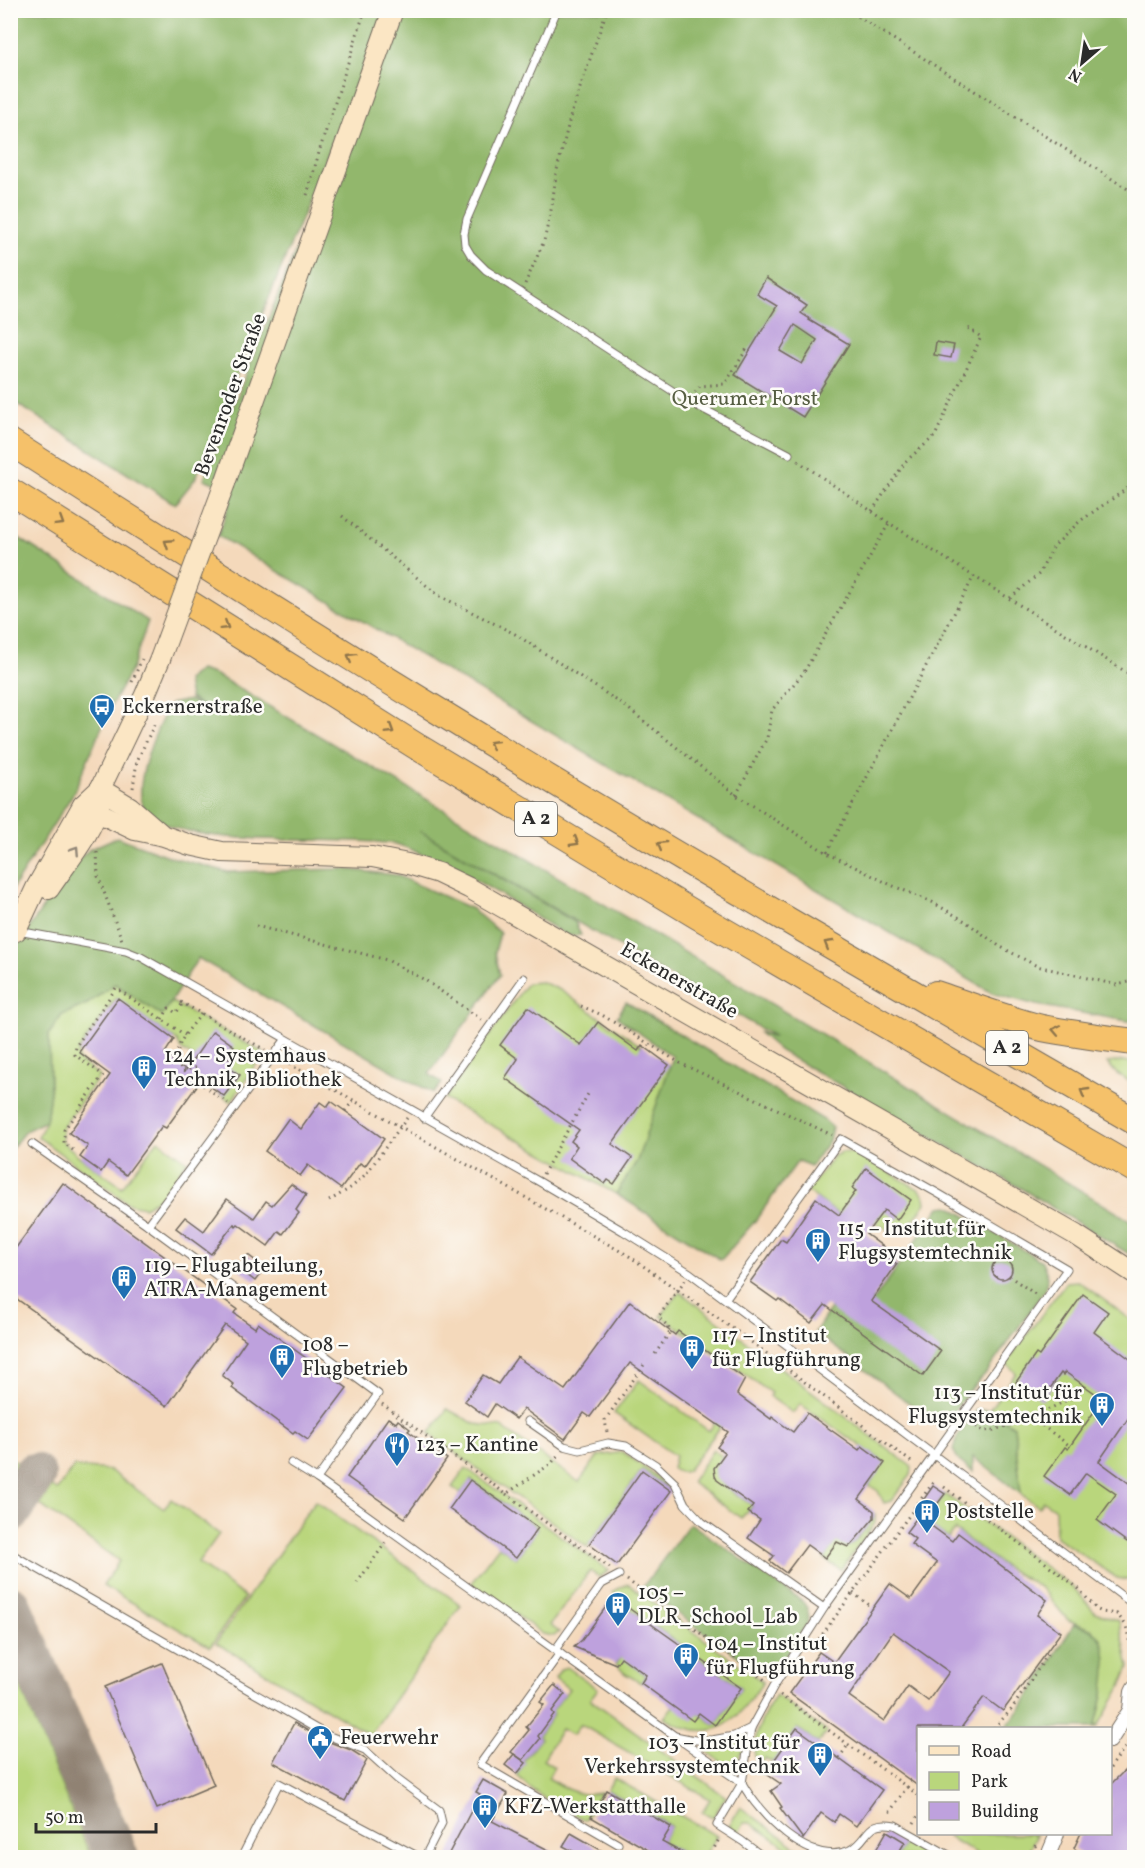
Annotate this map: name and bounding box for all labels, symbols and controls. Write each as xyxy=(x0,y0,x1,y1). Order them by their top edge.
north arrow xyxy=(1052,33,1112,93)
text: N xyxy=(1065,62,1086,87)
street label: Bevenroder Straße xyxy=(188,309,274,481)
park label: Querumer Forst xyxy=(672,385,818,414)
one-way arrow xyxy=(54,515,64,527)
one-way arrow xyxy=(164,539,175,550)
one-way arrow xyxy=(219,619,229,631)
one-way arrow xyxy=(347,653,357,665)
bus stop icon: Eckernerstraße xyxy=(87,692,117,730)
place label: Eckernerstraße xyxy=(122,693,263,722)
one-way arrow xyxy=(383,723,394,734)
one-way arrow xyxy=(489,740,499,752)
road number: A 2 xyxy=(515,802,557,836)
one-way arrow xyxy=(569,835,579,846)
one-way arrow xyxy=(657,841,667,852)
one-way arrow xyxy=(68,846,79,857)
street label: Eckenerstraße xyxy=(615,935,743,1027)
one-way arrow xyxy=(824,940,834,952)
one-way arrow xyxy=(1051,1024,1061,1037)
road number: A 2 xyxy=(986,1031,1028,1065)
place label: 124 – Systemhaus Technik, Bibliothek xyxy=(164,1042,342,1095)
building icon: 124 – Systemhaus Technik, Bibliothek xyxy=(129,1053,159,1091)
one-way arrow xyxy=(1080,1088,1090,1099)
place label: 115 – Institut für Flugsystemtechnik xyxy=(838,1215,1013,1268)
building icon: 115 – Institut für Flugsystemtechnik xyxy=(803,1226,833,1264)
place label: 119 – Flugabteilung, ATRA-Management xyxy=(144,1252,328,1305)
building icon: 119 – Flugabteilung, ATRA-Management xyxy=(109,1263,139,1301)
place label: 117 – Institut für Flugführung xyxy=(712,1322,861,1375)
place label: 108 – Flugbetrieb xyxy=(302,1331,408,1384)
building icon: 117 – Institut für Flugführung xyxy=(677,1333,707,1371)
building icon: 108 – Flugbetrieb xyxy=(267,1342,297,1380)
place label: 113 – Institut für Flugsystemtechnik xyxy=(908,1379,1083,1432)
building icon: 113 – Institut für Flugsystemtechnik xyxy=(1087,1390,1117,1428)
restaurant icon: 123 – Kantine xyxy=(382,1430,412,1468)
place label: 123 – Kantine xyxy=(416,1431,538,1460)
building icon: Poststelle xyxy=(912,1497,942,1535)
place label: Poststelle xyxy=(946,1498,1034,1527)
place label: 105 – DLR_School_Lab xyxy=(638,1579,798,1632)
building icon: 105 – DLR_School_Lab xyxy=(603,1590,633,1628)
place label: 104 – Institut für Flugführung xyxy=(706,1630,855,1683)
building icon: 104 – Institut für Flugführung xyxy=(671,1641,701,1679)
public building icon: Feuerwehr xyxy=(305,1723,335,1761)
place label: Feuerwehr xyxy=(340,1724,439,1753)
legend xyxy=(917,1727,1112,1835)
place label: 103 – Institut für Verkehrssystemtechnik xyxy=(584,1729,801,1782)
building icon: 103 – Institut für Verkehrssystemtechnik xyxy=(805,1740,835,1778)
text: Road xyxy=(971,1740,1012,1765)
text: Park xyxy=(971,1770,1008,1795)
building icon: KFZ-Werkstatthalle xyxy=(470,1792,500,1830)
place label: KFZ-Werkstatthalle xyxy=(504,1793,686,1822)
scale bar xyxy=(36,1796,156,1834)
text: Building xyxy=(971,1800,1039,1825)
text: 50 m xyxy=(45,1806,84,1831)

